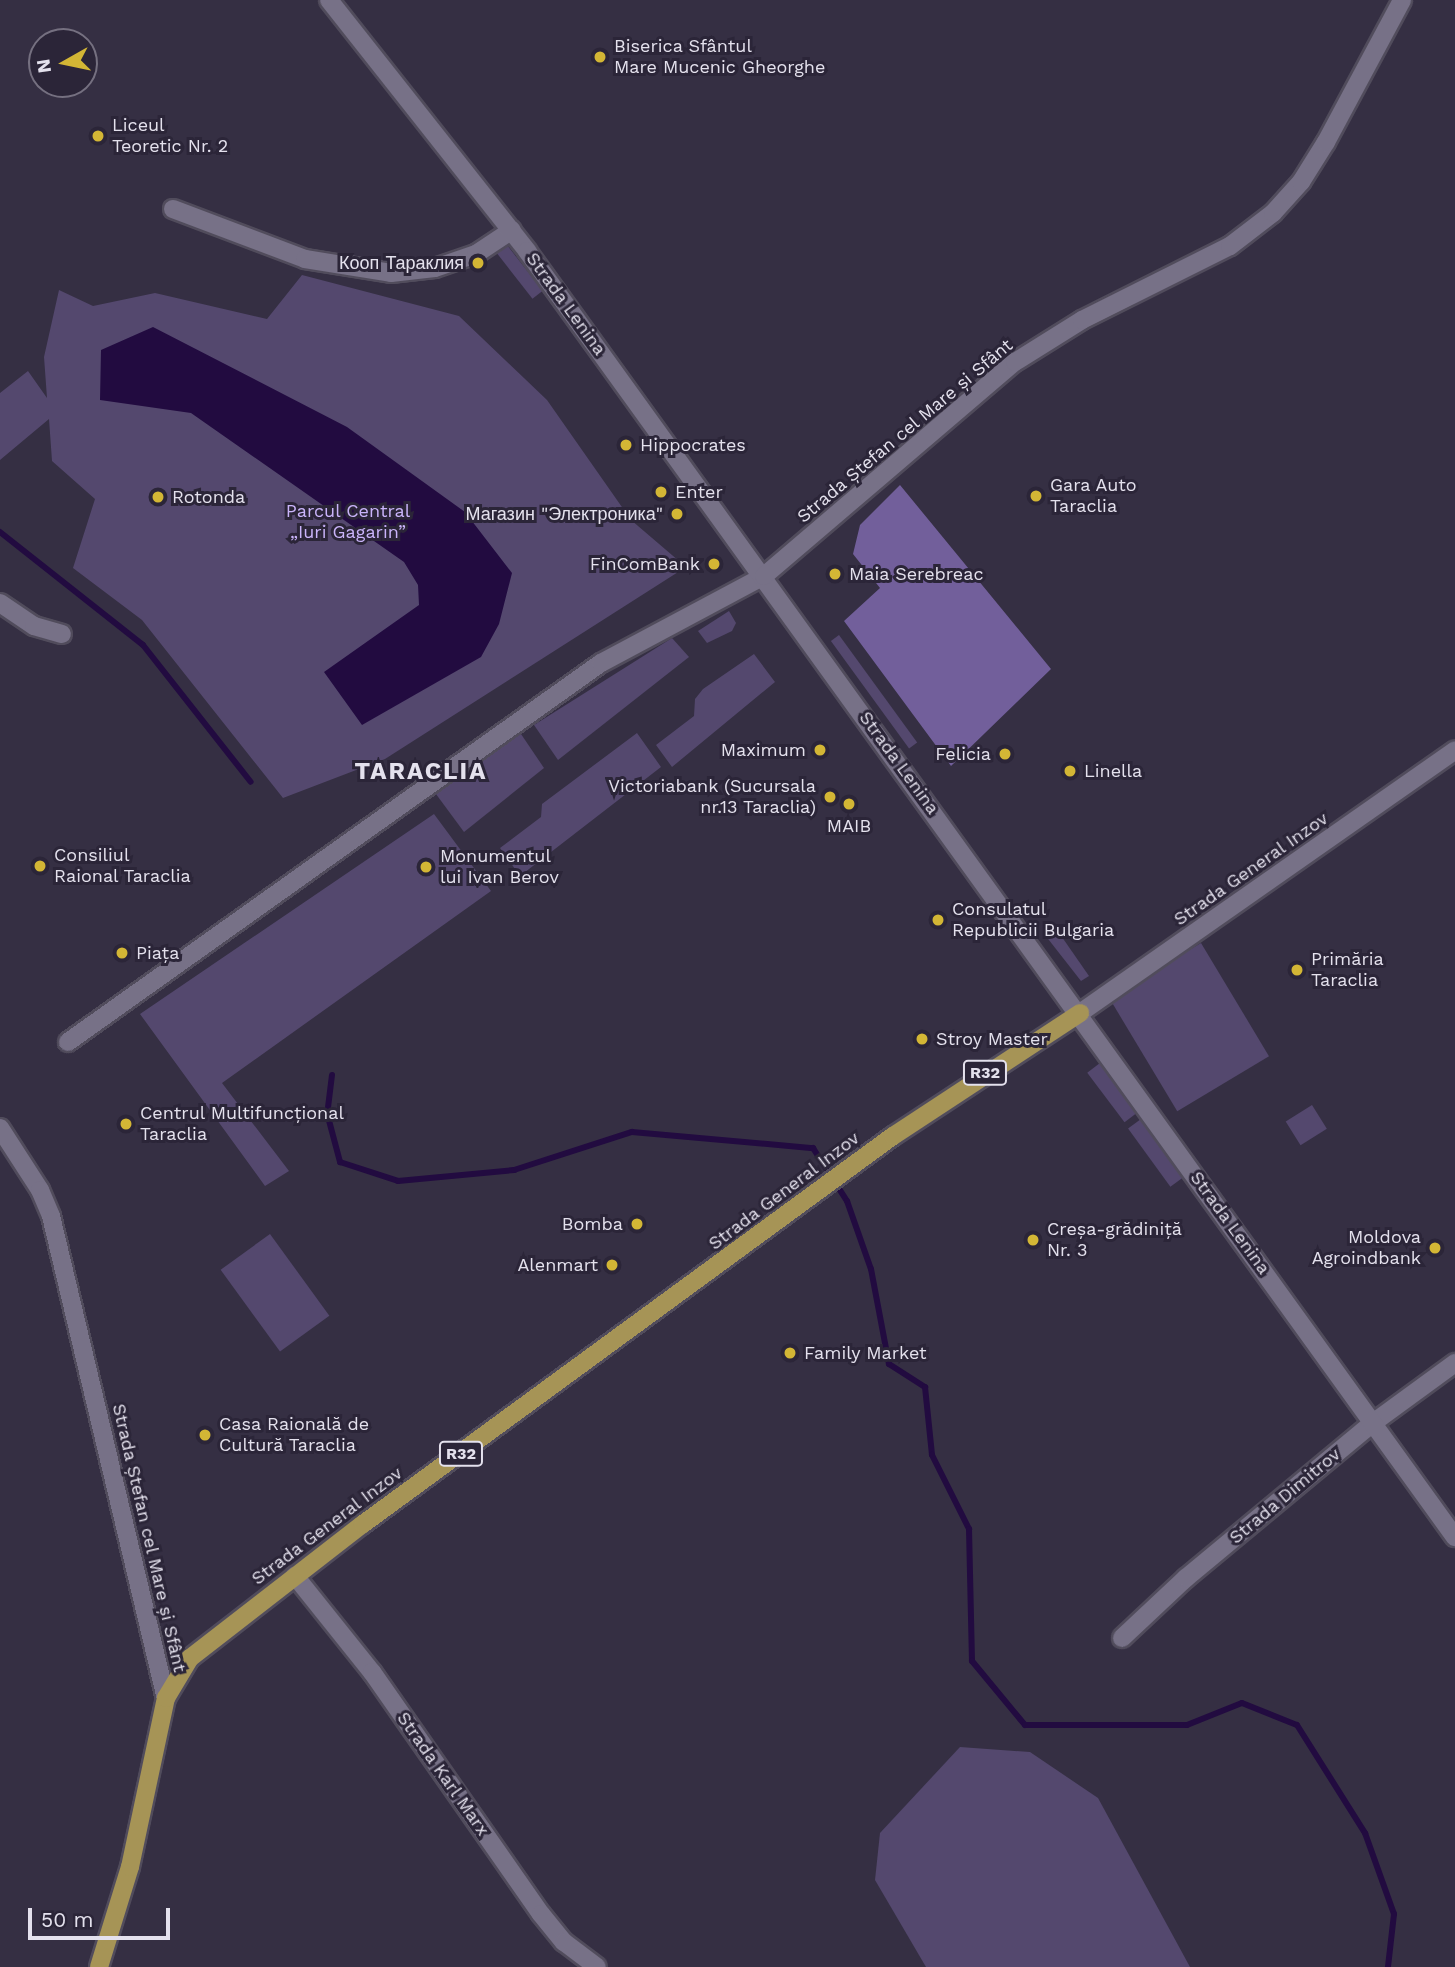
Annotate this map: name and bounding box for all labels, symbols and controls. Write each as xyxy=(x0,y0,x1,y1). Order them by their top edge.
north arrow xyxy=(28,28,98,98)
place label: Biserica Sfântul Mare Mucenic Gheorghe xyxy=(614,36,825,78)
marker: Biserica Sfântul Mare Mucenic Gheorghe xyxy=(592,49,608,65)
text: N xyxy=(31,57,56,75)
place label: Liceul Teoretic Nr. 2 xyxy=(112,115,228,158)
marker: Liceul Teoretic Nr. 2 xyxy=(90,128,106,144)
street label: Strada Lenina xyxy=(521,248,611,360)
place label: Кооп Тараклия xyxy=(339,252,464,274)
marker: Кооп Тараклия xyxy=(470,255,486,271)
street label: Strada Ștefan cel Mare și Sfânt xyxy=(792,334,1018,528)
place label: Hippocrates xyxy=(640,434,746,456)
marker: Hippocrates xyxy=(618,437,634,453)
place label: Gara Auto Taraclia xyxy=(1050,475,1138,518)
place label: Enter xyxy=(675,481,723,503)
marker: Enter xyxy=(653,484,669,500)
place label: Rotonda xyxy=(172,486,245,508)
marker: Gara Auto Taraclia xyxy=(1028,488,1044,504)
marker: Rotonda xyxy=(150,489,166,505)
park label: Parcul Central „Iuri Gagarin” xyxy=(285,501,411,544)
place label: Магазин "Электроника" xyxy=(465,503,663,525)
marker: Магазин "Электроника" xyxy=(669,506,685,522)
place label: FinComBank xyxy=(590,553,700,575)
marker: FinComBank xyxy=(706,556,722,572)
place label: Maia Serebreac xyxy=(849,563,984,585)
marker: Maia Serebreac xyxy=(827,566,843,582)
street label: Strada Lenina xyxy=(854,707,944,819)
place label: Maximum xyxy=(721,739,806,761)
marker: Maximum xyxy=(812,742,828,758)
place label: Felicia xyxy=(935,743,991,765)
marker: Felicia xyxy=(997,746,1013,762)
district label: TARACLIA xyxy=(356,758,486,786)
place label: Linella xyxy=(1084,760,1142,782)
marker: Linella xyxy=(1062,763,1078,779)
place label: Victoriabank (Sucursala nr.13 Taraclia) xyxy=(608,776,816,818)
marker: Victoriabank (Sucursala nr.13 Taraclia) xyxy=(822,789,838,805)
marker: MAIB xyxy=(841,796,857,812)
street label: Strada General Inzov xyxy=(1170,807,1332,931)
place label: MAIB xyxy=(827,815,871,837)
place label: Consiliul Raional Taraclia xyxy=(54,845,192,888)
place label: Monumentul lui Ivan Berov xyxy=(440,846,559,888)
marker: Consiliul Raional Taraclia xyxy=(32,858,48,874)
marker: Monumentul lui Ivan Berov xyxy=(418,859,434,875)
place label: Consulatul Republicii Bulgaria xyxy=(952,899,1114,942)
marker: Consulatul Republicii Bulgaria xyxy=(930,912,946,928)
place label: Piața xyxy=(136,942,179,964)
marker: Piața xyxy=(114,945,130,961)
place label: Primăria Taraclia xyxy=(1311,949,1384,992)
marker: Primăria Taraclia xyxy=(1289,962,1305,978)
place label: Stroy Master xyxy=(936,1028,1048,1050)
marker: Stroy Master xyxy=(914,1031,930,1047)
road number: R32 xyxy=(962,1060,1008,1086)
place label: Centrul Multifuncțional Taraclia xyxy=(140,1103,345,1146)
marker: Centrul Multifuncțional Taraclia xyxy=(118,1116,134,1132)
street label: Strada General Inzov xyxy=(704,1127,864,1255)
street label: Strada Lenina xyxy=(1185,1167,1275,1279)
place label: Bomba xyxy=(562,1213,623,1235)
marker: Bomba xyxy=(629,1216,645,1232)
place label: Creșa-grădiniță Nr. 3 xyxy=(1047,1219,1182,1262)
place label: Moldova Agroindbank xyxy=(1312,1227,1421,1270)
marker: Creșa-grădiniță Nr. 3 xyxy=(1025,1232,1041,1248)
marker: Moldova Agroindbank xyxy=(1427,1240,1443,1256)
place label: Alenmart xyxy=(517,1254,598,1276)
marker: Alenmart xyxy=(604,1257,620,1273)
place label: Family Market xyxy=(804,1342,927,1364)
marker: Family Market xyxy=(782,1345,798,1361)
street label: Strada Ștefan cel Mare și Sfânt xyxy=(107,1401,191,1675)
place label: Casa Raională de Cultură Taraclia xyxy=(219,1414,370,1456)
marker: Casa Raională de Cultură Taraclia xyxy=(197,1427,213,1443)
road number: R32 xyxy=(438,1442,484,1466)
street label: Strada Dimitrov xyxy=(1225,1443,1345,1549)
street label: Strada General Inzov xyxy=(247,1462,407,1590)
street label: Strada Karl Marx xyxy=(392,1708,494,1840)
scale bar xyxy=(32,1894,173,1938)
text: 50 m xyxy=(41,1907,93,1932)

